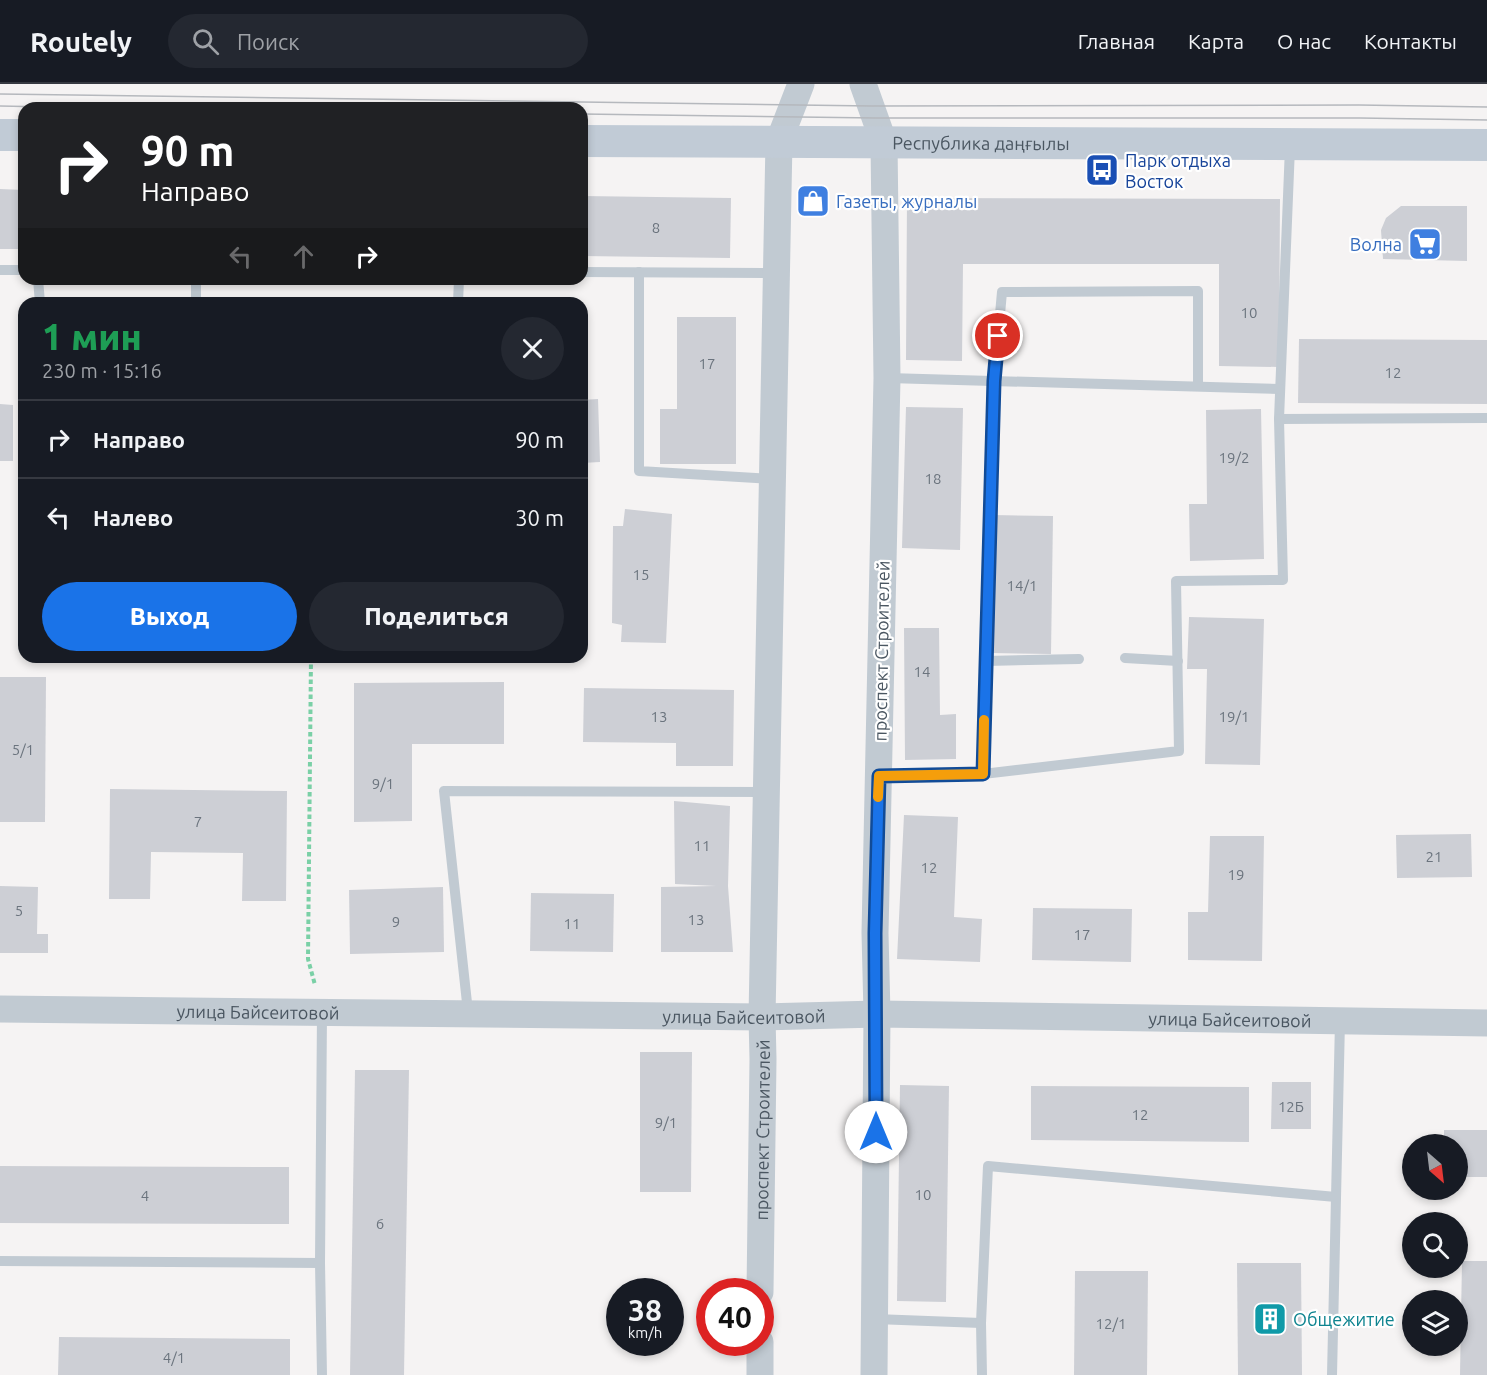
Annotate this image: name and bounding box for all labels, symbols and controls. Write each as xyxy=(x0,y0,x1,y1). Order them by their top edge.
search box xyxy=(168,14,588,68)
icon: search xyxy=(189,25,222,58)
text: Routely xyxy=(30,26,132,57)
text: Поиск xyxy=(237,29,300,54)
text: Главная xyxy=(1078,29,1155,53)
text: Карта xyxy=(1188,29,1244,53)
text: О нас xyxy=(1277,29,1331,53)
text: Контакты xyxy=(1364,29,1457,53)
icon: right xyxy=(42,126,120,204)
text: 90 m xyxy=(141,127,235,174)
street label: Республика даңғылы xyxy=(892,132,1070,153)
place label: Парк отдыха Восток xyxy=(1125,150,1231,191)
bus stop icon: Парк отдыха Восток xyxy=(1084,152,1120,188)
text: Направо xyxy=(141,176,250,206)
shop icon: Газеты, журналы xyxy=(795,183,831,219)
place label: Газеты, журналы xyxy=(836,191,977,211)
house number: 8 xyxy=(652,219,660,236)
supermarket icon: Волна xyxy=(1407,226,1443,262)
place label: Волна xyxy=(1350,234,1402,254)
icon: left xyxy=(224,240,257,273)
icon: ahead xyxy=(287,240,320,273)
icon: right xyxy=(350,240,383,273)
house number: 10 xyxy=(1241,304,1257,321)
pin xyxy=(972,310,1023,361)
text: 1 мин xyxy=(42,316,142,357)
button: close xyxy=(501,317,564,380)
icon: arrive xyxy=(981,319,1014,352)
house number: 17 xyxy=(699,355,715,372)
text: 230 m · 15:16 xyxy=(42,359,162,382)
house number: 12 xyxy=(1385,364,1401,381)
icon: right xyxy=(42,423,75,456)
text: Направо xyxy=(93,427,185,452)
text: 90 m xyxy=(515,427,564,452)
house number: 19/2 xyxy=(1219,449,1249,466)
house number: 18 xyxy=(925,470,941,487)
icon: left xyxy=(42,501,75,534)
text: Налево xyxy=(93,505,173,530)
text: 30 m xyxy=(515,505,564,530)
street label: проспект Строителей xyxy=(869,560,893,742)
house number: 15 xyxy=(633,566,649,583)
house number: 14/1 xyxy=(1007,577,1037,594)
button: Выход xyxy=(42,582,297,651)
button: Поделиться xyxy=(309,582,564,651)
house number: 14 xyxy=(914,663,930,680)
house number: 13 xyxy=(651,708,667,725)
house number: 19/1 xyxy=(1219,708,1249,725)
house number: 5/1 xyxy=(12,741,34,758)
house number: 9/1 xyxy=(372,775,394,792)
house number: 7 xyxy=(194,813,202,830)
house number: 11 xyxy=(694,837,710,854)
house number: 21 xyxy=(1426,848,1442,865)
house number: 12 xyxy=(921,859,937,876)
house number: 19 xyxy=(1228,866,1244,883)
house number: 5 xyxy=(15,902,23,919)
house number: 13 xyxy=(688,911,704,928)
house number: 9 xyxy=(392,913,400,930)
house number: 11 xyxy=(564,915,580,932)
house number: 17 xyxy=(1074,926,1090,943)
street label: улица Байсеитовой xyxy=(176,1001,340,1023)
street label: улица Байсеитовой xyxy=(662,1005,826,1027)
street label: улица Байсеитовой xyxy=(1148,1008,1312,1030)
street label: проспект Строителей xyxy=(751,1039,773,1221)
house number: 12Б xyxy=(1278,1098,1304,1115)
position arrow xyxy=(844,1100,908,1164)
house number: 12 xyxy=(1132,1106,1148,1123)
house number: 9/1 xyxy=(655,1114,677,1131)
north arrow xyxy=(1402,1134,1468,1200)
map controls xyxy=(1402,1134,1468,1356)
house number: 10 xyxy=(915,1186,931,1203)
house number: 4 xyxy=(141,1187,149,1204)
button: search xyxy=(1402,1212,1468,1278)
house number: 6 xyxy=(376,1215,384,1232)
speed limit sign: 40 xyxy=(696,1278,774,1356)
button: layers xyxy=(1402,1290,1468,1356)
text: 38 xyxy=(628,1293,662,1327)
building icon: Общежитие xyxy=(1252,1301,1288,1337)
place label: Общежитие xyxy=(1293,1309,1395,1329)
house number: 12/1 xyxy=(1096,1315,1126,1332)
text: km/h xyxy=(628,1324,662,1341)
house number: 4/1 xyxy=(163,1349,185,1366)

